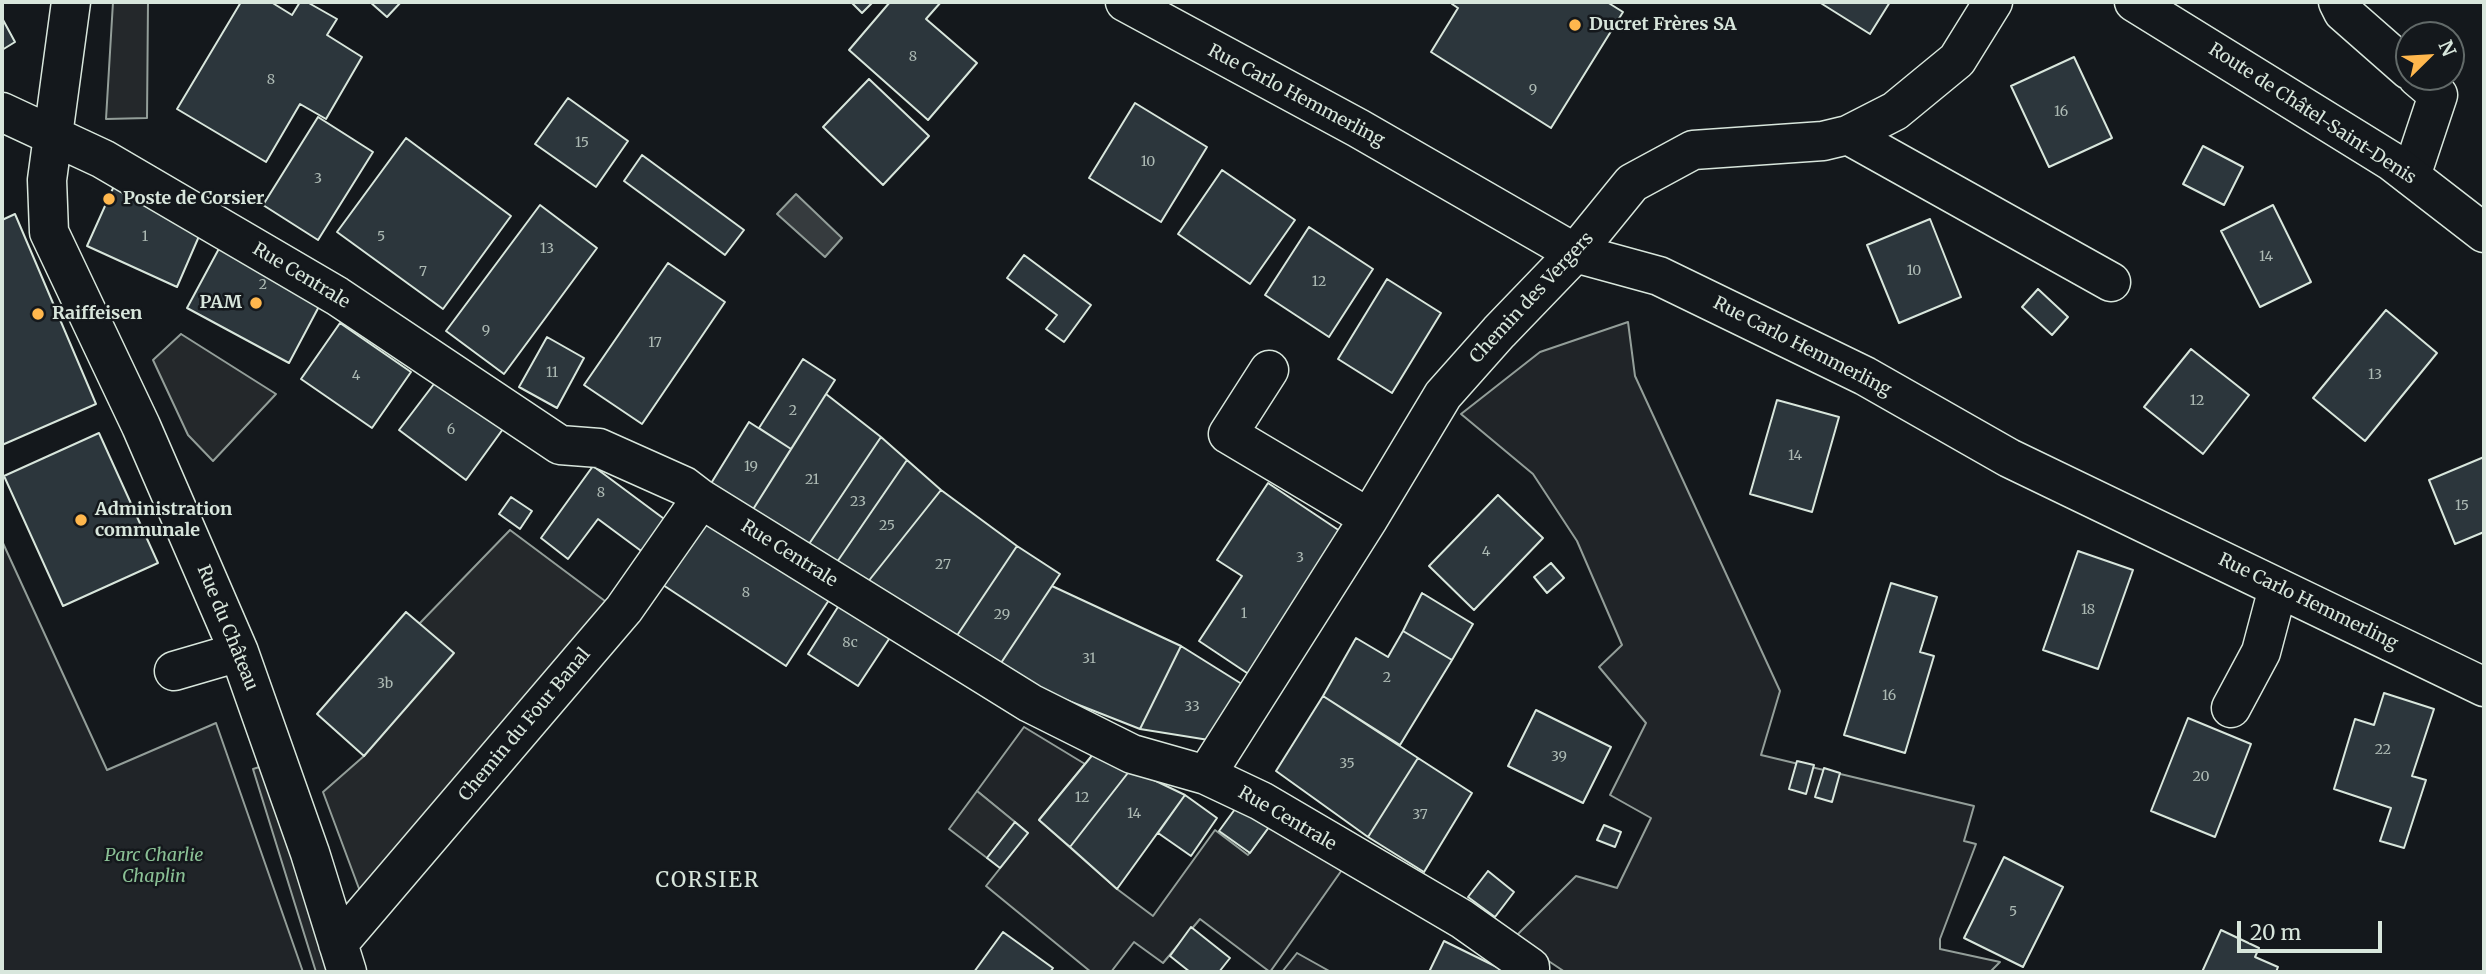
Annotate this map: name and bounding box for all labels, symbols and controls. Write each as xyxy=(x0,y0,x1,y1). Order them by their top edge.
place label: Ducret Frères SA xyxy=(1589,14,1736,36)
marker: Ducret Frères SA xyxy=(1567,17,1583,33)
north arrow xyxy=(2395,21,2465,91)
text: N xyxy=(2433,37,2461,60)
street label: Route de Châtel-Saint-Denis xyxy=(2204,39,2420,189)
street label: Rue Carlo Hemmerling xyxy=(1204,40,1388,152)
house number: 8 xyxy=(909,49,917,65)
house number: 8 xyxy=(267,72,275,88)
house number: 9 xyxy=(1529,82,1537,98)
house number: 16 xyxy=(2054,104,2068,120)
house number: 15 xyxy=(575,135,589,151)
house number: 10 xyxy=(1141,154,1155,170)
house number: 3 xyxy=(314,171,322,187)
place label: Poste de Corsier xyxy=(123,188,264,210)
marker: Poste de Corsier xyxy=(101,191,117,207)
street label: Chemin des Vergers xyxy=(1466,228,1598,368)
house number: 1 xyxy=(142,229,148,245)
house number: 5 xyxy=(377,229,385,245)
street label: Rue Centrale xyxy=(249,239,353,313)
house number: 13 xyxy=(540,241,554,257)
house number: 14 xyxy=(2259,249,2273,265)
house number: 10 xyxy=(1907,263,1921,279)
house number: 7 xyxy=(419,264,427,280)
house number: 12 xyxy=(1312,274,1326,290)
house number: 2 xyxy=(259,277,267,293)
place label: PAM xyxy=(200,292,242,314)
street label: Rue Carlo Hemmerling xyxy=(1709,293,1895,401)
marker: PAM xyxy=(248,295,264,311)
place label: Raiffeisen xyxy=(52,303,142,325)
marker: Raiffeisen xyxy=(30,306,46,322)
house number: 9 xyxy=(482,323,490,339)
house number: 17 xyxy=(648,335,662,351)
house number: 11 xyxy=(546,365,558,381)
house number: 13 xyxy=(2368,367,2382,383)
house number: 4 xyxy=(352,368,360,384)
house number: 12 xyxy=(2190,393,2204,409)
house number: 2 xyxy=(789,403,797,419)
house number: 6 xyxy=(447,422,455,438)
house number: 14 xyxy=(1788,448,1802,464)
house number: 19 xyxy=(744,459,758,475)
house number: 21 xyxy=(805,472,819,488)
house number: 8 xyxy=(597,485,605,501)
house number: 23 xyxy=(850,494,866,510)
house number: 15 xyxy=(2455,498,2469,514)
place label: Administration communale xyxy=(95,499,232,542)
marker: Administration communale xyxy=(73,512,89,528)
street label: Rue Centrale xyxy=(737,516,841,592)
house number: 25 xyxy=(879,518,895,534)
house number: 4 xyxy=(1482,544,1490,560)
street label: Rue Carlo Hemmerling xyxy=(2215,549,2401,655)
house number: 3 xyxy=(1296,550,1304,566)
house number: 27 xyxy=(935,557,951,573)
street label: Rue du Château xyxy=(192,562,262,694)
house number: 8 xyxy=(742,585,750,601)
house number: 18 xyxy=(2081,602,2095,618)
house number: 1 xyxy=(1241,606,1247,622)
house number: 29 xyxy=(994,607,1010,623)
house number: 8c xyxy=(842,635,858,651)
street label: Chemin du Four Banal xyxy=(455,644,595,806)
house number: 31 xyxy=(1082,651,1096,667)
house number: 2 xyxy=(1383,670,1391,686)
house number: 3b xyxy=(377,676,393,692)
house number: 16 xyxy=(1882,688,1896,704)
house number: 33 xyxy=(1184,699,1200,715)
house number: 22 xyxy=(2375,742,2391,758)
house number: 39 xyxy=(1551,749,1567,765)
house number: 35 xyxy=(1339,756,1355,772)
house number: 20 xyxy=(2192,769,2210,785)
street label: Rue Centrale xyxy=(1234,782,1340,856)
house number: 12 xyxy=(1075,790,1089,806)
house number: 14 xyxy=(1127,806,1141,822)
house number: 37 xyxy=(1412,807,1428,823)
park label: Parc Charlie Chaplin xyxy=(105,845,203,888)
district label: CORSIER xyxy=(656,868,760,894)
house number: 5 xyxy=(2009,904,2017,920)
scale bar xyxy=(2241,908,2386,952)
text: 20 m xyxy=(2250,919,2301,946)

